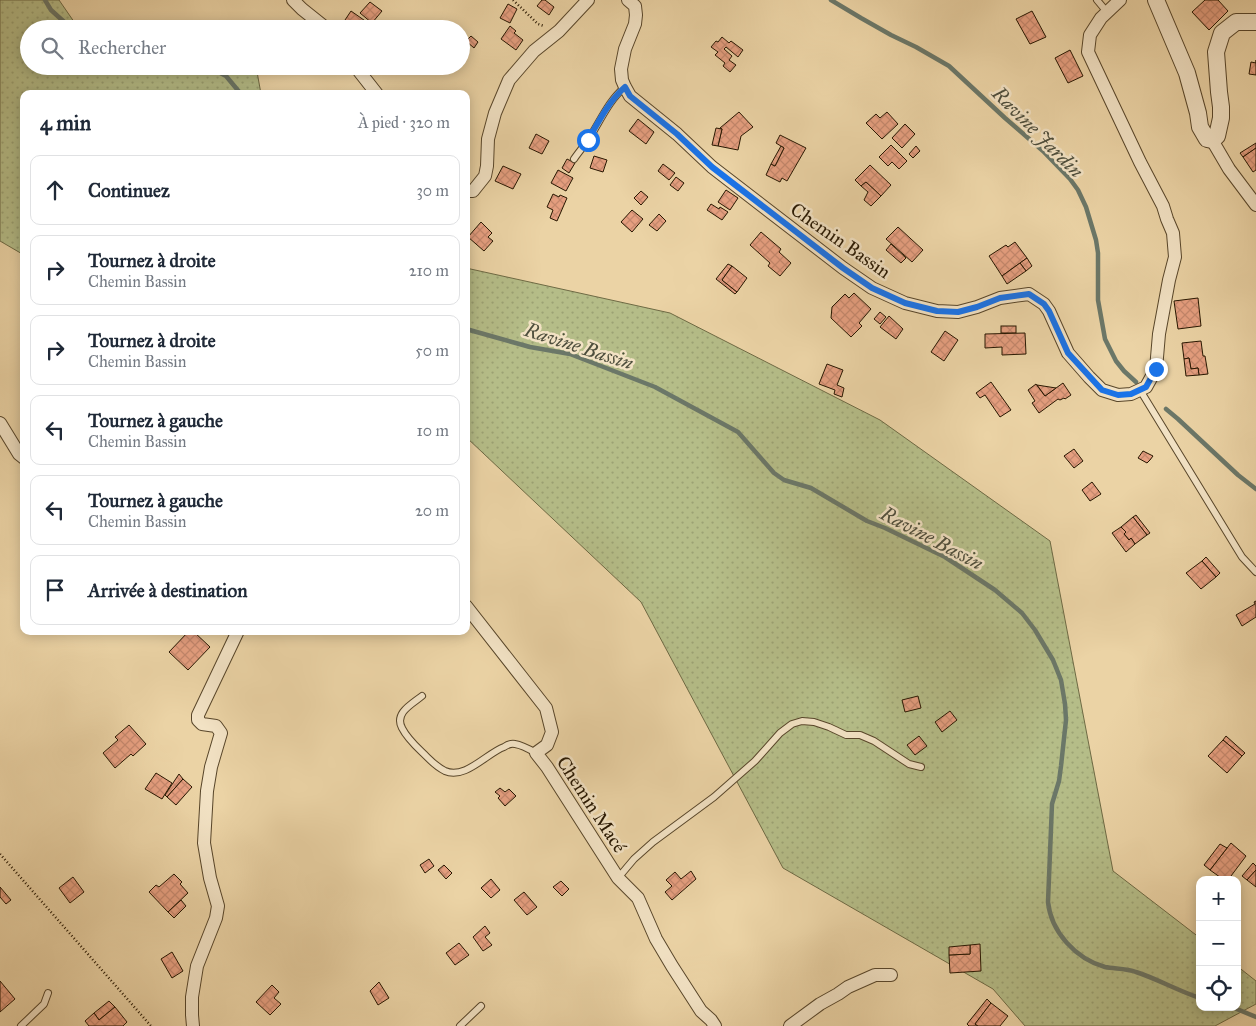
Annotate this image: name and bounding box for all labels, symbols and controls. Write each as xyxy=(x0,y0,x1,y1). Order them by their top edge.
search box xyxy=(20,20,470,75)
icon: search xyxy=(38,34,66,62)
text: Rechercher xyxy=(78,36,166,59)
water label: Ravine Jardin xyxy=(987,81,1089,183)
text: 4 min xyxy=(40,110,91,136)
text: À pied · 320 m xyxy=(358,113,450,132)
route start xyxy=(577,129,600,152)
icon: ahead xyxy=(41,176,69,204)
text: Continuez xyxy=(88,179,170,202)
text: 30 m xyxy=(416,181,449,200)
street label: Chemin Bassin xyxy=(786,197,895,283)
text: Tournez à droite xyxy=(88,249,216,272)
icon: right xyxy=(41,256,69,284)
text: 210 m xyxy=(409,261,449,280)
text: Chemin Bassin xyxy=(88,272,186,291)
water label: Ravine Bassin xyxy=(521,317,637,375)
text: Tournez à droite xyxy=(88,329,216,352)
icon: right xyxy=(41,336,69,364)
text: 50 m xyxy=(415,341,449,360)
text: Chemin Bassin xyxy=(88,352,186,371)
route end xyxy=(1145,358,1168,381)
text: Tournez à gauche xyxy=(88,409,223,432)
icon: left xyxy=(41,416,69,444)
text: 10 m xyxy=(417,421,449,440)
text: Chemin Bassin xyxy=(88,432,186,451)
text: Tournez à gauche xyxy=(88,489,223,512)
icon: left xyxy=(41,496,69,524)
text: 20 m xyxy=(415,501,449,520)
water label: Ravine Bassin xyxy=(876,501,988,575)
text: Chemin Bassin xyxy=(88,512,186,531)
icon: arrive xyxy=(41,576,69,604)
text: Arrivée à destination xyxy=(88,579,247,602)
street label: Chemin Macé xyxy=(552,752,631,857)
map controls xyxy=(1196,876,1241,1011)
button: + xyxy=(1196,876,1241,921)
button: − xyxy=(1196,921,1241,966)
button: locate xyxy=(1196,966,1241,1011)

